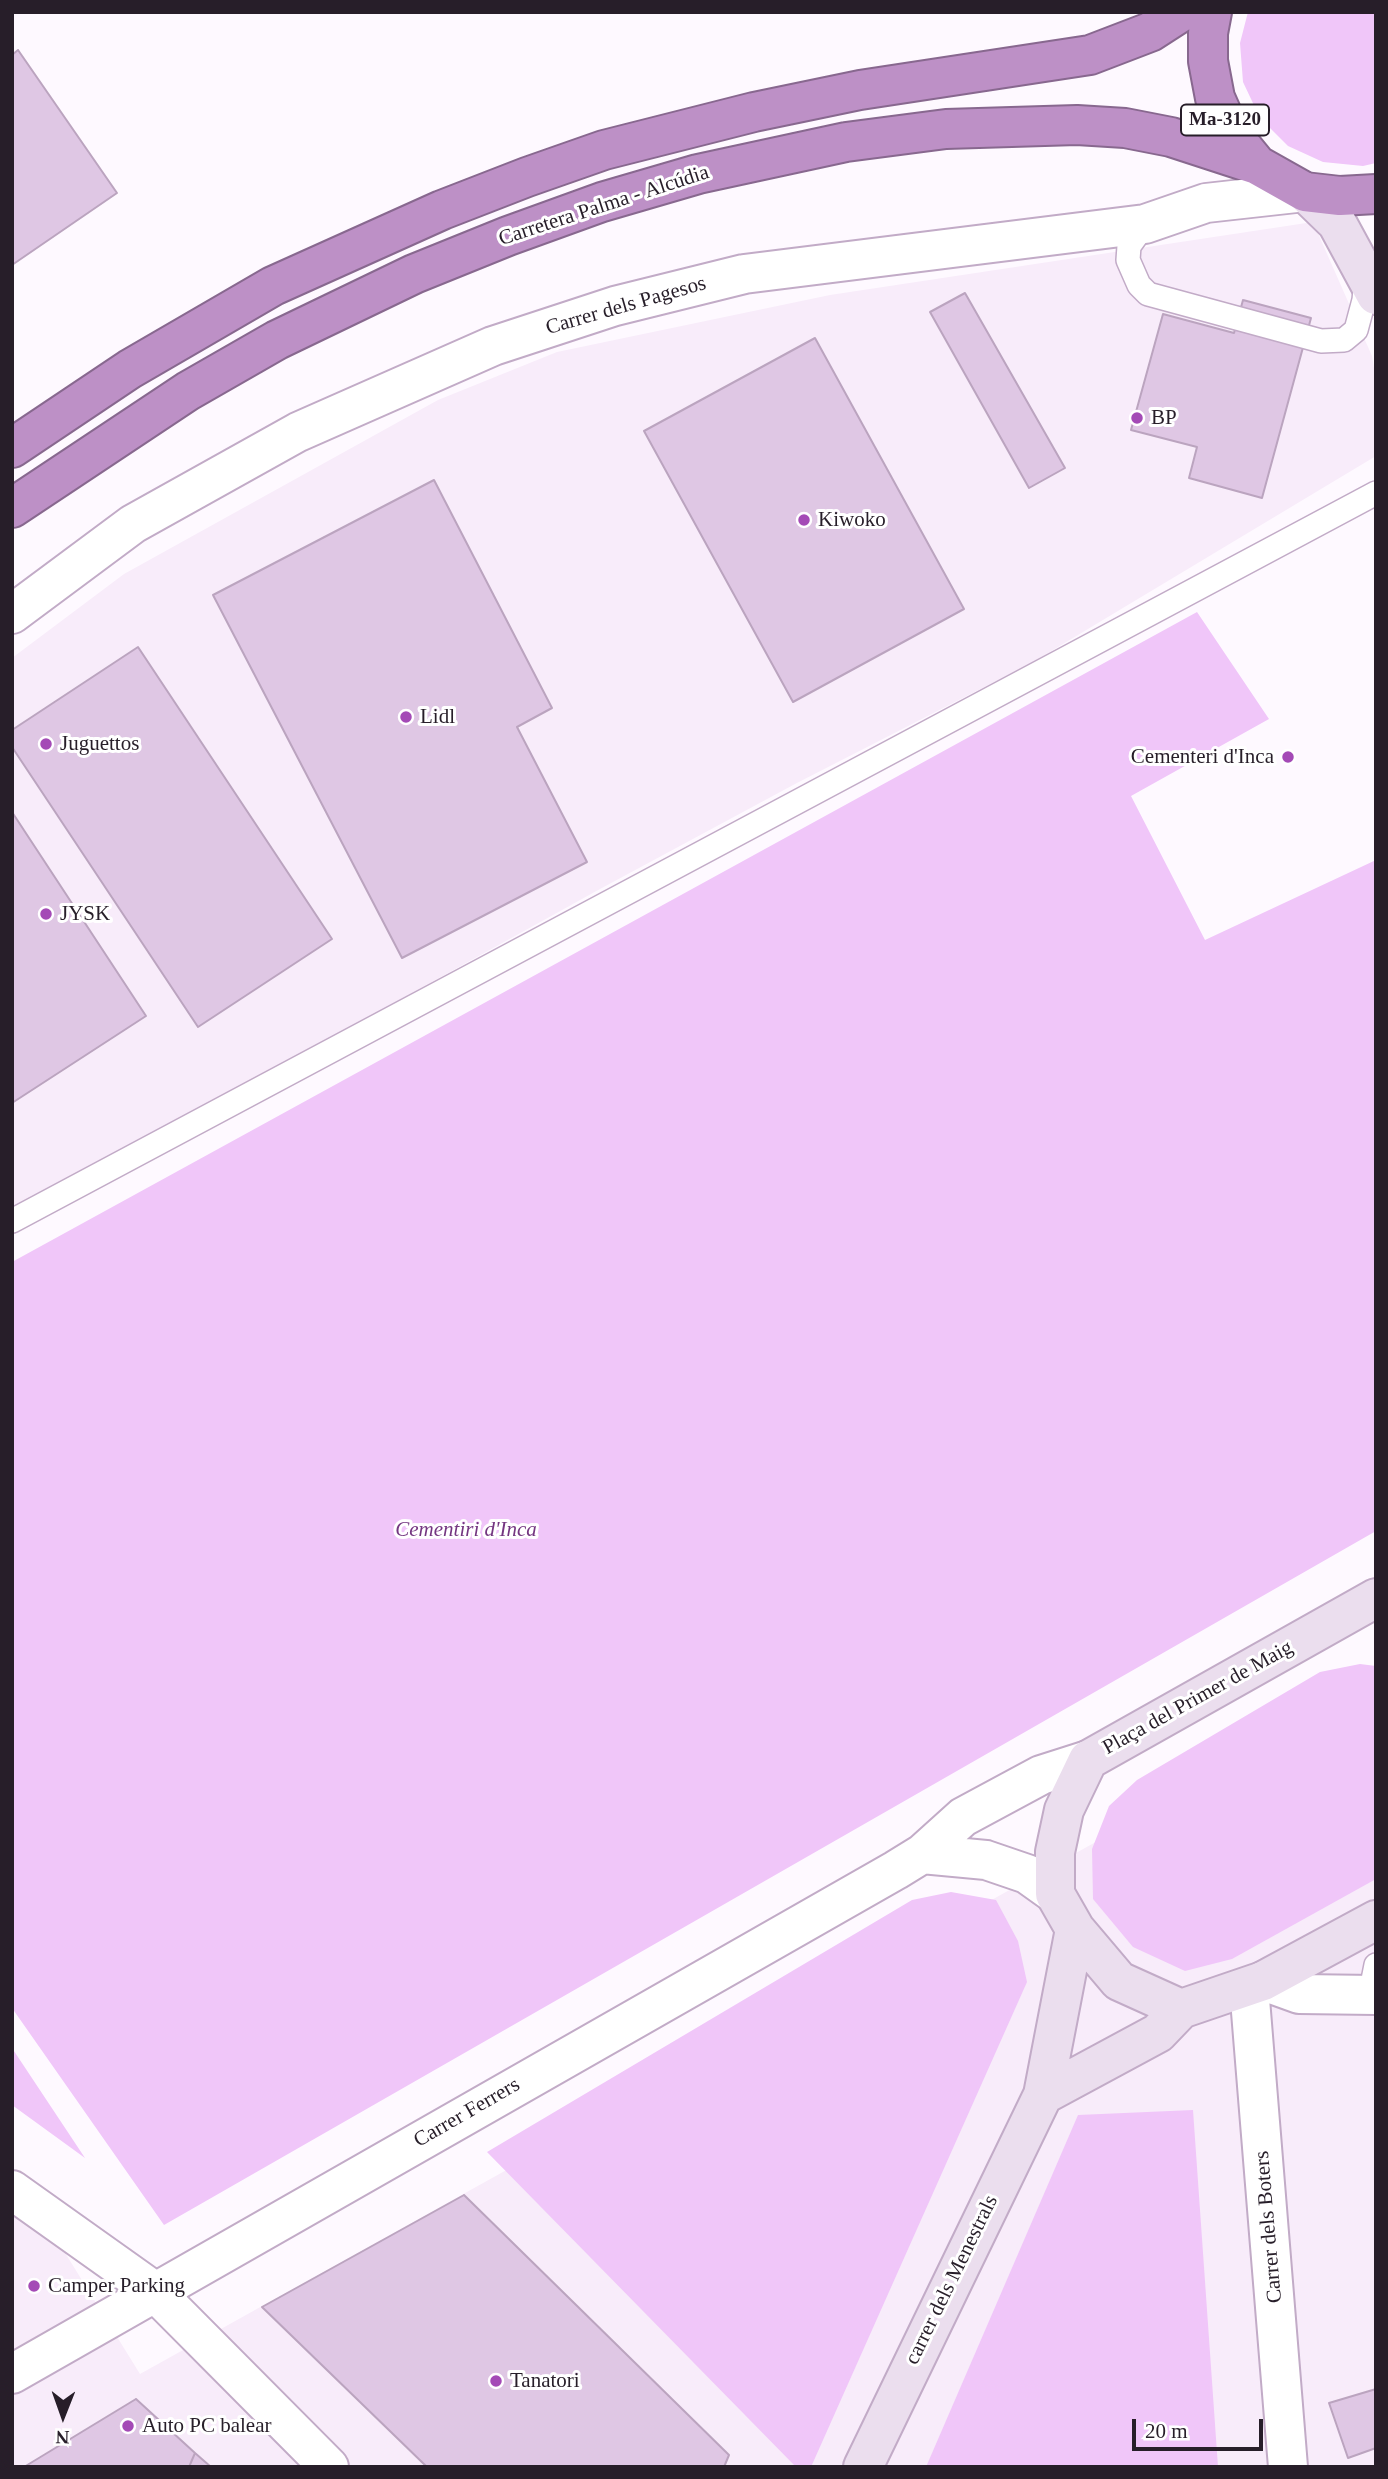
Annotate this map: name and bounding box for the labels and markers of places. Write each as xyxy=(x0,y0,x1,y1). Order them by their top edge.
place label: BP xyxy=(1151,405,1177,431)
marker: BP xyxy=(1129,410,1145,426)
place label: Kiwoko xyxy=(818,507,886,533)
marker: Kiwoko xyxy=(796,512,812,528)
place label: Lidl xyxy=(420,704,455,730)
marker: Lidl xyxy=(398,709,414,725)
place label: Juguettos xyxy=(60,731,139,757)
marker: Juguettos xyxy=(38,736,54,752)
place label: Cementeri d'Inca xyxy=(1131,744,1274,770)
marker: Cementeri d'Inca xyxy=(1280,749,1296,765)
place label: JYSK xyxy=(60,901,110,927)
marker: JYSK xyxy=(38,906,54,922)
place label: Camper Parking xyxy=(48,2273,185,2299)
marker: Camper Parking xyxy=(26,2278,42,2294)
place label: Tanatori xyxy=(510,2368,580,2394)
marker: Tanatori xyxy=(488,2373,504,2389)
place label: Auto PC balear xyxy=(142,2413,271,2439)
marker: Auto PC balear xyxy=(120,2418,136,2434)

